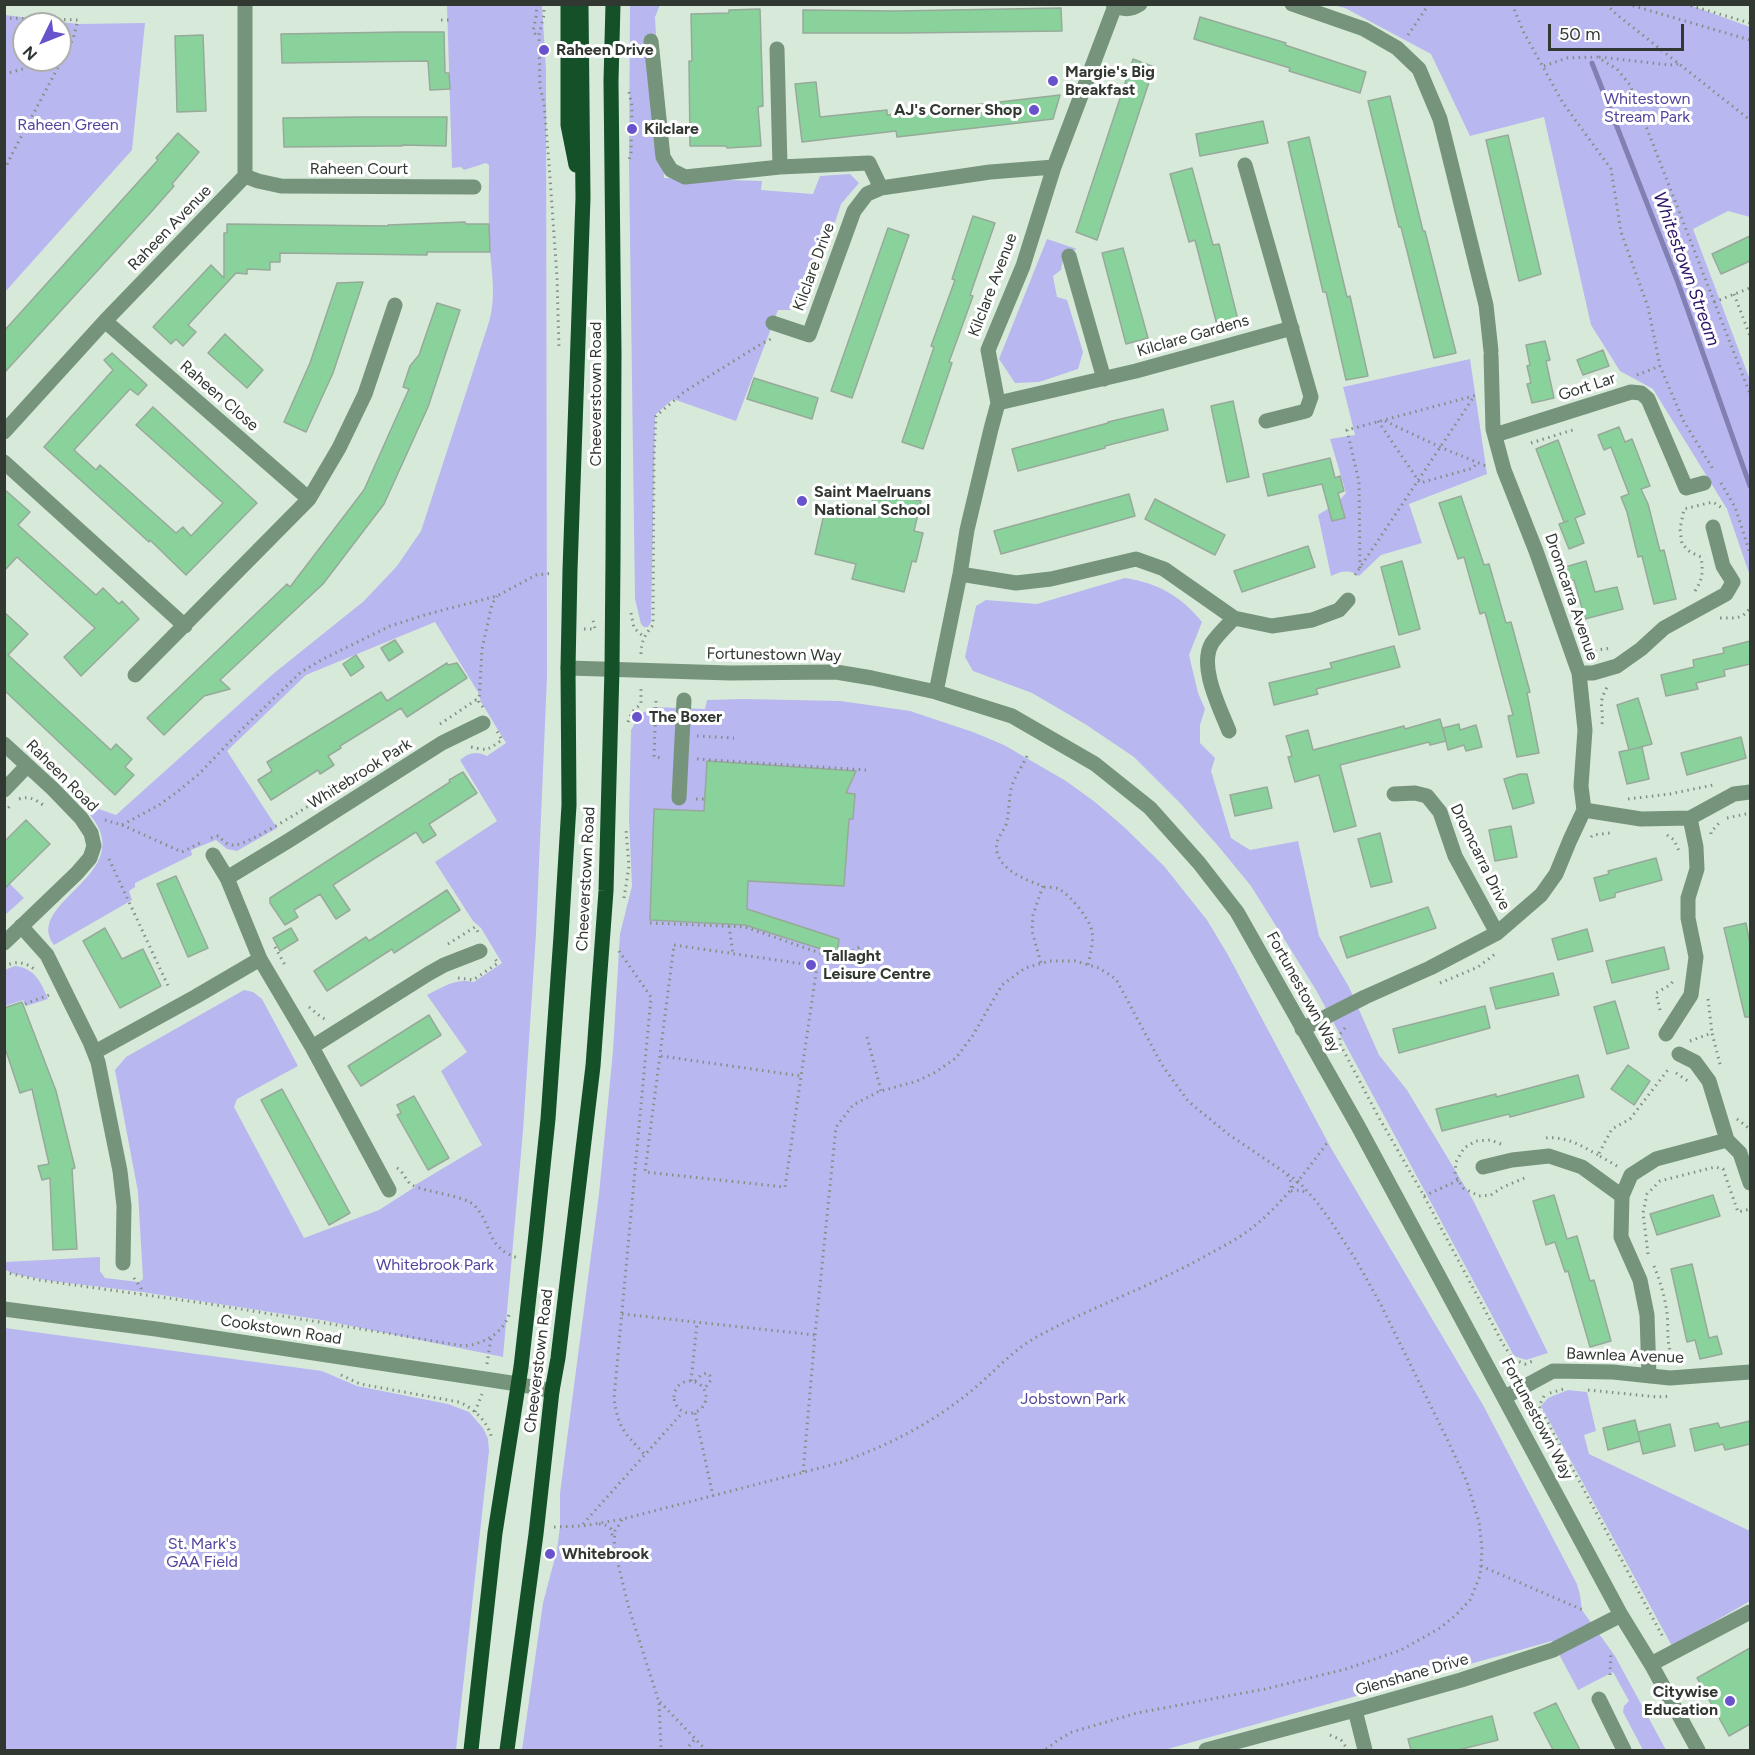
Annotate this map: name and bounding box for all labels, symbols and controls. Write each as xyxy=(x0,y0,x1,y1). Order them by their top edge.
north arrow xyxy=(12,12,72,72)
scale bar xyxy=(1551,12,1688,50)
text: 50 m xyxy=(1559,23,1601,45)
place label: Raheen Drive xyxy=(556,40,654,60)
text: N xyxy=(19,42,41,64)
marker: Raheen Drive xyxy=(537,43,551,57)
place label: Margie's Big Breakfast xyxy=(1065,62,1155,100)
marker: Margie's Big Breakfast xyxy=(1046,74,1060,88)
park label: Whitestown Stream Park xyxy=(1604,89,1690,127)
place label: AJ's Corner Shop xyxy=(894,100,1022,120)
marker: AJ's Corner Shop xyxy=(1027,103,1041,117)
park label: Raheen Green xyxy=(17,115,119,135)
place label: Kilclare xyxy=(644,119,699,139)
marker: Kilclare xyxy=(625,122,639,136)
street label: Raheen Court xyxy=(310,159,408,179)
street label: Raheen Avenue xyxy=(124,181,216,275)
water label: Whitestown Stream xyxy=(1648,189,1724,349)
street label: Kilclare Drive xyxy=(789,220,839,314)
street label: Kilclare Avenue xyxy=(964,230,1022,340)
street label: Kilclare Gardens xyxy=(1135,311,1251,361)
street label: Cheeverstown Road xyxy=(586,322,606,466)
street label: Raheen Close xyxy=(176,357,262,435)
street label: Gort Lar xyxy=(1556,369,1618,405)
place label: Saint Maelruans National School xyxy=(814,482,931,520)
marker: Saint Maelruans National School xyxy=(795,494,809,508)
street label: Dromcarra Avenue xyxy=(1540,531,1602,663)
street label: Fortunestown Way xyxy=(706,644,842,666)
place label: The Boxer xyxy=(649,707,722,727)
marker: The Boxer xyxy=(630,710,644,724)
street label: Whitebrook Park xyxy=(305,735,415,813)
street label: Raheen Road xyxy=(22,736,102,816)
street label: Dromcarra Drive xyxy=(1446,801,1514,913)
street label: Cheeverstown Road xyxy=(573,806,599,952)
street label: Fortunestown Way xyxy=(1262,928,1344,1056)
place label: Tallaght Leisure Centre xyxy=(823,946,931,984)
marker: Tallaght Leisure Centre xyxy=(804,958,818,972)
park label: Whitebrook Park xyxy=(376,1255,494,1275)
street label: Cheeverstown Road xyxy=(521,1288,557,1434)
street label: Cookstown Road xyxy=(219,1311,343,1349)
street label: Bawnlea Avenue xyxy=(1566,1344,1684,1368)
street label: Fortunestown Way xyxy=(1497,1355,1577,1483)
park label: Jobstown Park xyxy=(1020,1389,1126,1409)
park label: St. Mark's GAA Field xyxy=(166,1534,238,1572)
place label: Whitebrook xyxy=(562,1544,649,1564)
marker: Whitebrook xyxy=(543,1547,557,1561)
street label: Glenshane Drive xyxy=(1353,1650,1471,1700)
place label: Citywise Education xyxy=(1644,1682,1718,1720)
marker: Citywise Education xyxy=(1723,1694,1737,1708)

